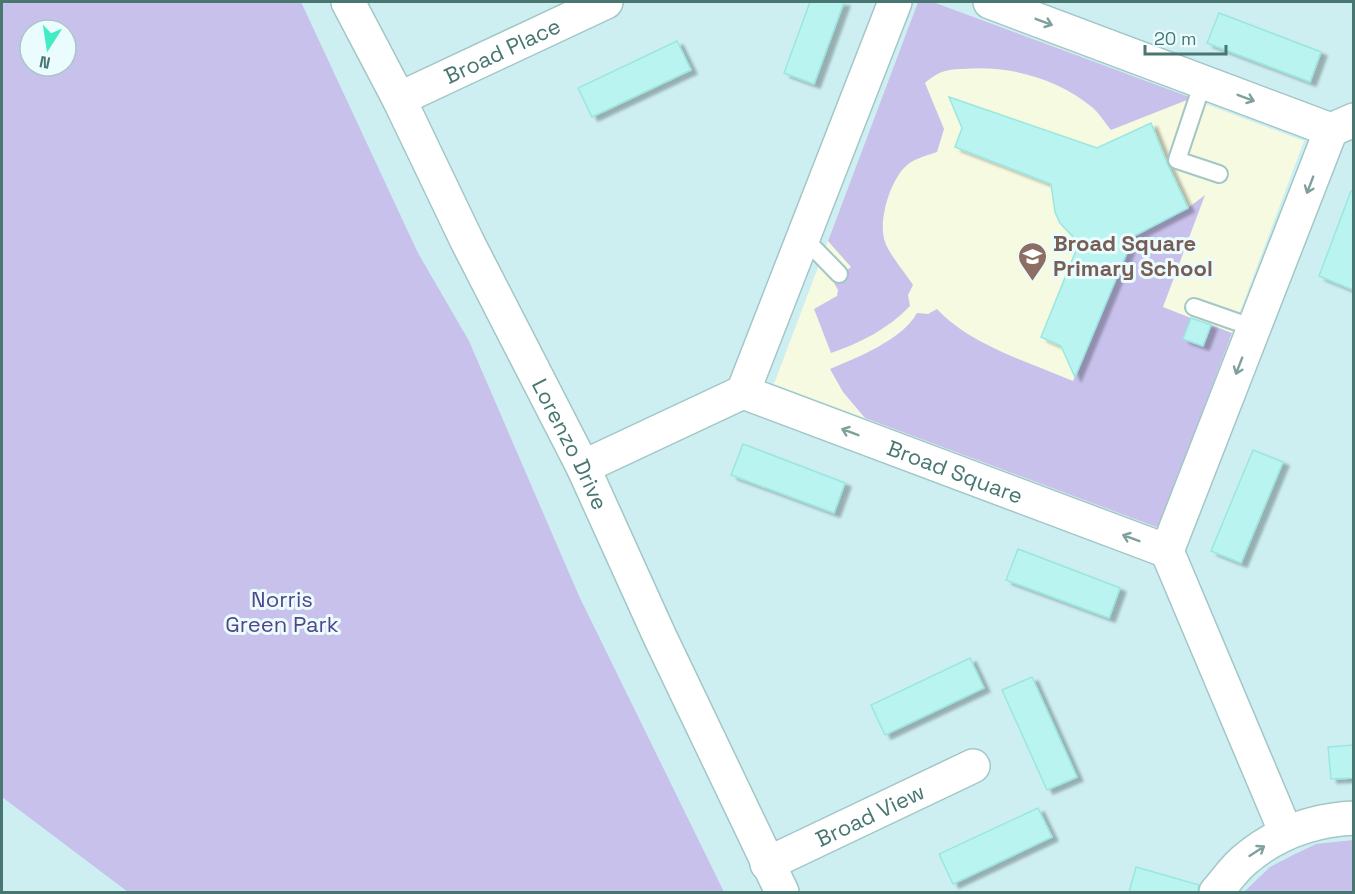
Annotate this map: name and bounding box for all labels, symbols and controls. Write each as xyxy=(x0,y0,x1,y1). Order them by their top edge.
street label: Broad Place xyxy=(440,11,565,90)
one-way arrow xyxy=(1034,17,1053,28)
north arrow xyxy=(18,18,78,78)
scale bar xyxy=(1145,18,1226,56)
text: 20 m xyxy=(1154,27,1197,50)
text: N xyxy=(38,51,52,74)
one-way arrow xyxy=(1237,94,1255,105)
one-way arrow xyxy=(1304,175,1315,193)
place label: Broad Square Primary School xyxy=(1053,229,1213,282)
school or university icon: Broad Square Primary School xyxy=(1016,240,1048,282)
one-way arrow xyxy=(1233,357,1244,375)
street label: Lorenzo Drive xyxy=(526,374,615,514)
one-way arrow xyxy=(841,426,860,437)
street label: Broad Square xyxy=(883,433,1027,510)
one-way arrow xyxy=(1122,532,1141,543)
park label: Norris Green Park xyxy=(225,585,339,638)
street label: Broad View xyxy=(811,777,929,853)
one-way arrow xyxy=(1248,845,1265,857)

